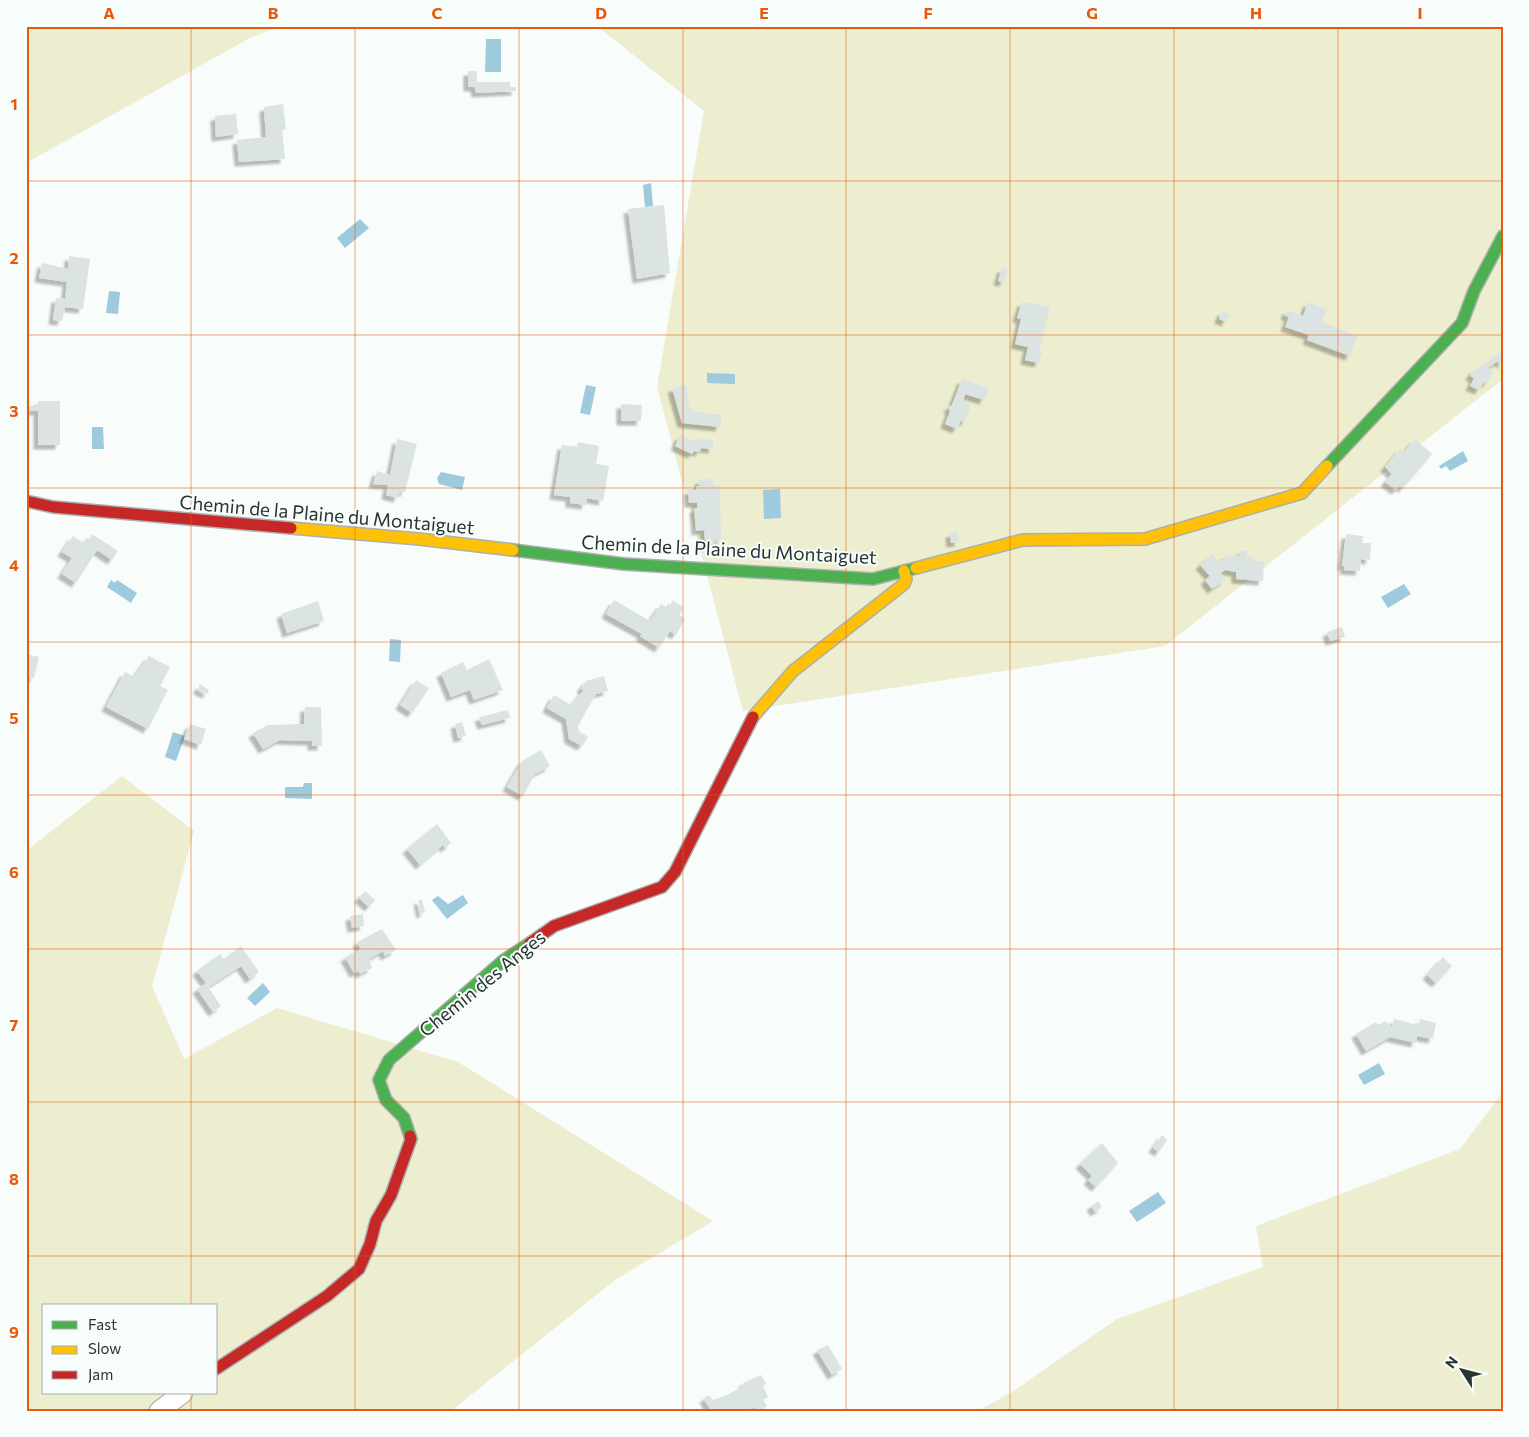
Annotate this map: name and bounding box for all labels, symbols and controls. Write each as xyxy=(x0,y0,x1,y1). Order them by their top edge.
text: A xyxy=(103,3,115,22)
text: B xyxy=(268,3,279,22)
text: C xyxy=(432,3,443,22)
text: D xyxy=(595,3,607,22)
text: E xyxy=(759,3,769,22)
text: F xyxy=(923,3,933,22)
text: G xyxy=(1086,3,1098,22)
text: H xyxy=(1250,3,1262,22)
text: I xyxy=(1417,3,1423,22)
text: 1 xyxy=(10,94,18,113)
text: 2 xyxy=(9,248,19,267)
text: 3 xyxy=(9,401,19,420)
street label: Chemin de la Plaine du Montaiguet xyxy=(179,490,476,538)
street label: Chemin de la Plaine du Montaiguet xyxy=(581,530,878,568)
text: 4 xyxy=(9,555,19,574)
text: 5 xyxy=(9,708,19,727)
text: 6 xyxy=(9,862,19,881)
street label: Chemin des Anges xyxy=(414,925,550,1041)
text: 7 xyxy=(10,1015,19,1034)
text: 8 xyxy=(9,1169,19,1188)
legend xyxy=(42,1304,218,1394)
text: Fast xyxy=(88,1315,117,1333)
text: 9 xyxy=(9,1322,19,1341)
text: Slow xyxy=(88,1339,121,1357)
north arrow xyxy=(1436,1344,1486,1394)
text: N xyxy=(1441,1353,1461,1371)
text: Jam xyxy=(88,1365,113,1383)

